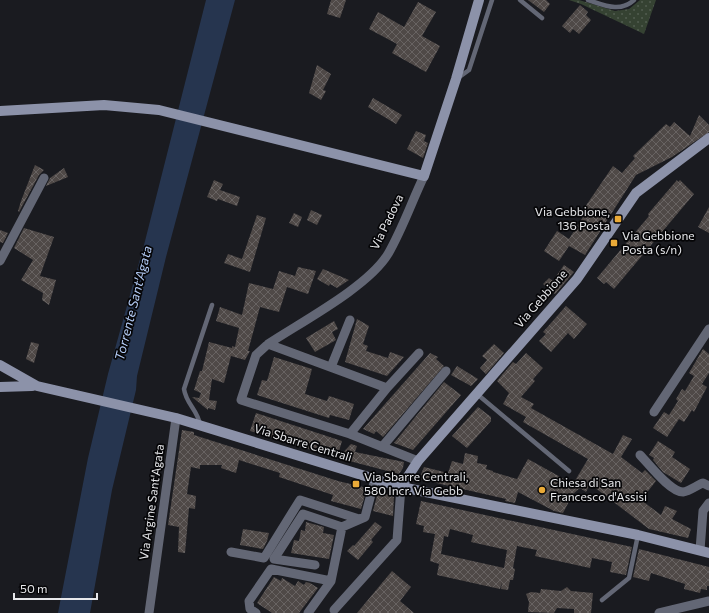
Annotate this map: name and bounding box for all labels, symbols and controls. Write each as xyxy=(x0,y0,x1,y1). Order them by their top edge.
street label: Via Padova xyxy=(367,192,406,252)
place label: Via Gebbione, 136 Posta xyxy=(535,204,610,232)
marker: Via Gebbione, 136 Posta xyxy=(613,214,623,224)
place label: Via Gebbione Posta (s/n) xyxy=(622,228,695,256)
marker: Via Gebbione Posta (s/n) xyxy=(609,238,619,248)
water label: Torrente Sant'Agata xyxy=(111,244,155,362)
street label: Via Gebbione xyxy=(511,266,569,330)
street label: Via Sbarre Centrali xyxy=(253,420,354,464)
street label: Via Argine Sant'Agata xyxy=(136,443,166,561)
place label: Via Sbarre Centrali, 580 Incr. Via Gebb xyxy=(364,469,469,497)
place label: Chiesa di San Francesco d'Assisi xyxy=(550,475,647,503)
marker: Via Sbarre Centrali, 580 Incr. Via Gebb xyxy=(351,479,361,489)
marker: Chiesa di San Francesco d'Assisi xyxy=(537,485,547,495)
scale bar xyxy=(14,575,97,601)
text: 50 m xyxy=(20,581,48,595)

